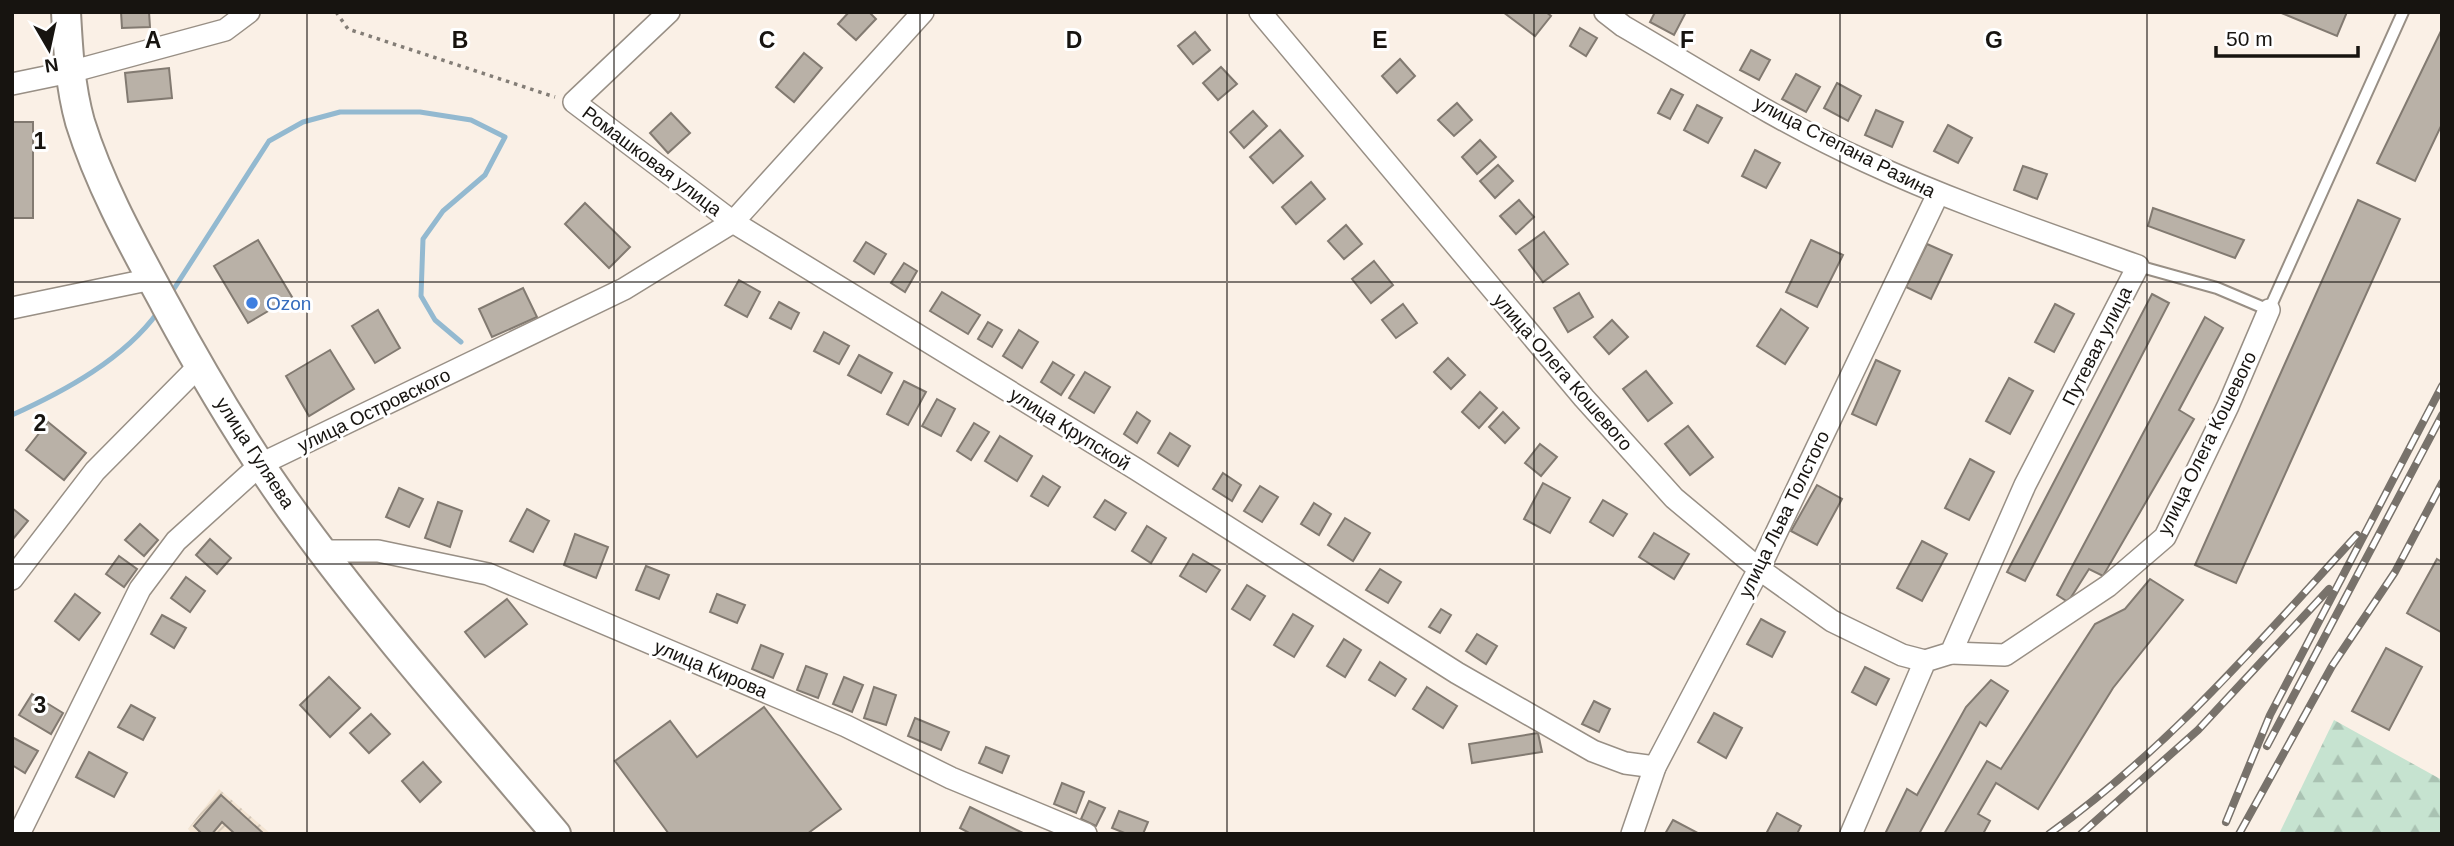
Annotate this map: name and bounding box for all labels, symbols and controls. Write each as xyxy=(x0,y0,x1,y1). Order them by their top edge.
north arrow xyxy=(14,14,84,84)
scale bar xyxy=(2216,14,2358,58)
text: A xyxy=(145,27,161,53)
text: B xyxy=(452,27,468,53)
text: C xyxy=(759,27,775,53)
text: D xyxy=(1066,27,1082,53)
text: E xyxy=(1372,27,1388,53)
text: F xyxy=(1680,27,1694,53)
text: G xyxy=(1985,27,2003,53)
text: 50 m xyxy=(2226,27,2273,50)
text: N xyxy=(43,54,60,77)
street label: улица Степана Разина xyxy=(1751,92,1939,202)
street label: Ромашковая улица xyxy=(578,102,726,220)
text: 1 xyxy=(34,128,47,154)
street label: Путевая улица xyxy=(2058,283,2136,409)
street label: улица Олега Кошевого xyxy=(1489,289,1637,455)
place label: Ozon xyxy=(266,293,311,314)
marker: Ozon xyxy=(244,295,260,311)
street label: улица Олега Кошевого xyxy=(2153,348,2261,538)
street label: улица Островского xyxy=(294,364,454,456)
street label: улица Крупской xyxy=(1006,384,1134,474)
street label: улица Гуляева xyxy=(211,394,299,513)
text: 2 xyxy=(34,410,46,436)
street label: улица Льва Толстого xyxy=(1735,427,1833,601)
street label: улица Кирова xyxy=(651,636,771,702)
text: 3 xyxy=(34,692,46,718)

